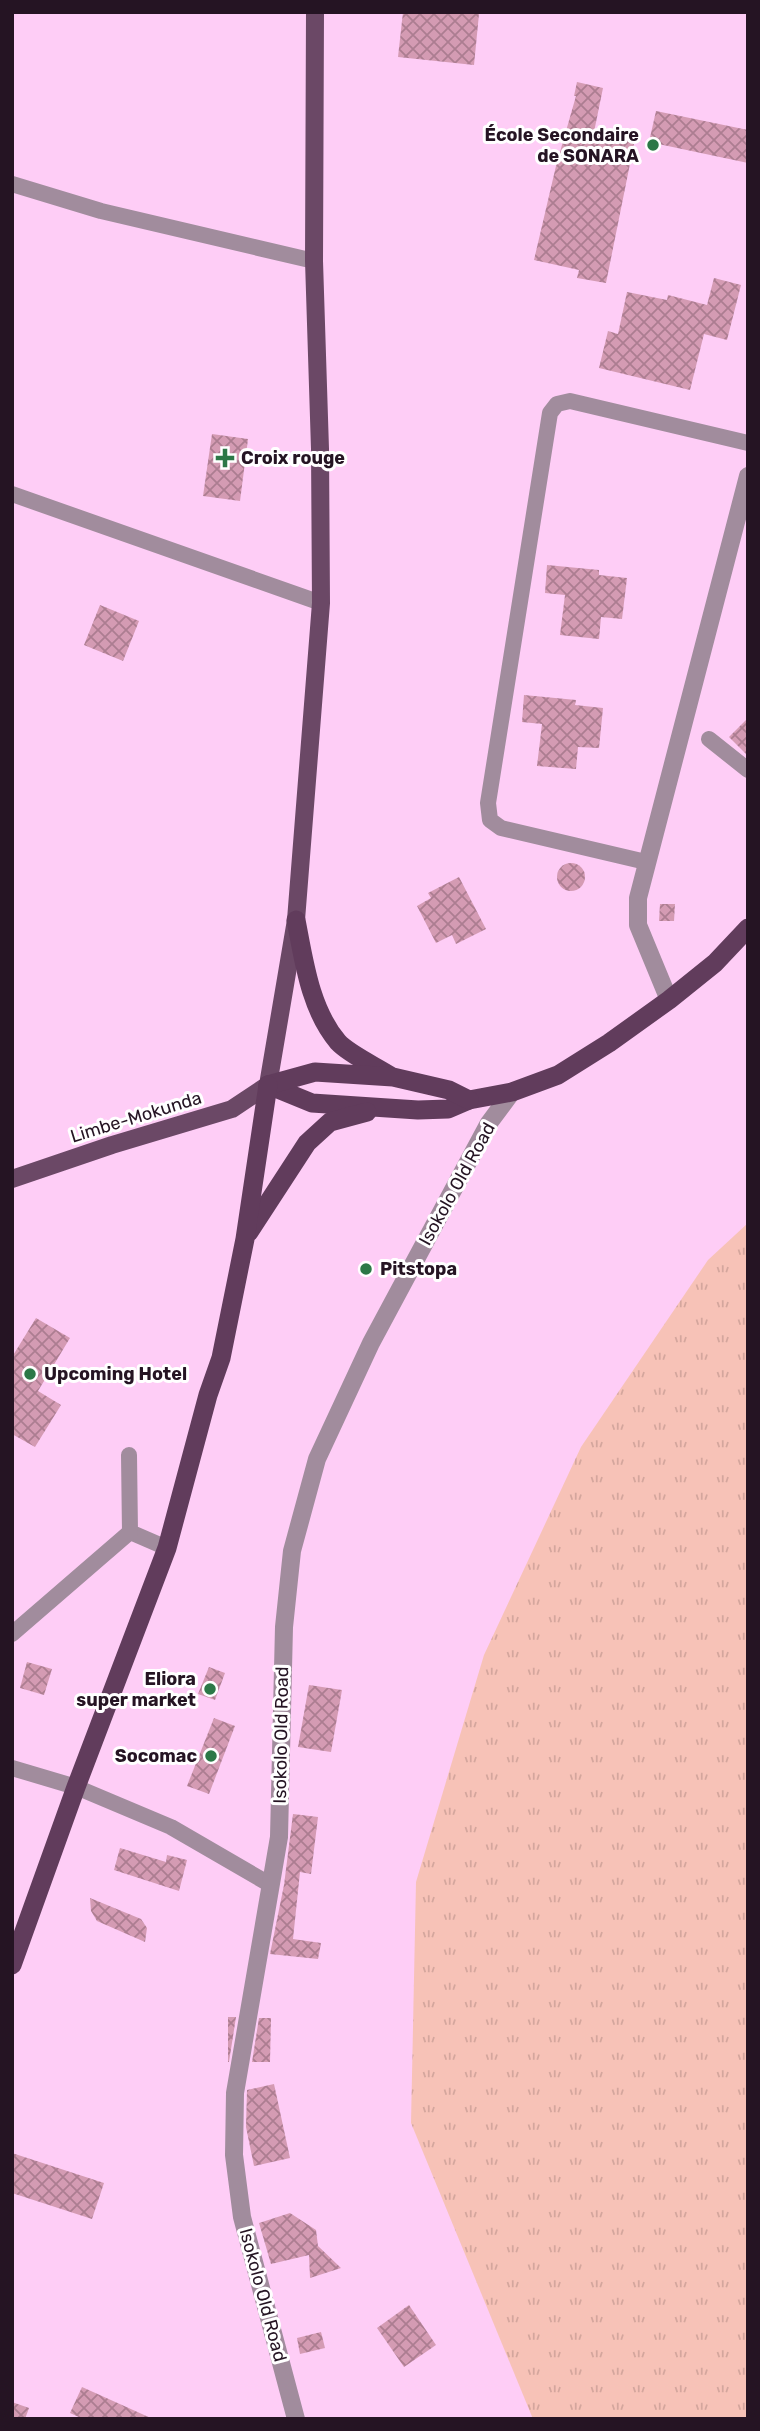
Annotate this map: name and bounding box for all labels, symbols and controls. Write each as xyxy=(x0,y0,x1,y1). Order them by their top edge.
place label: École Secondaire de SONARA xyxy=(485,124,639,167)
marker: École Secondaire de SONARA xyxy=(645,137,661,153)
place label: Croix rouge xyxy=(241,447,345,469)
marker: Croix rouge xyxy=(215,448,235,468)
street label: Limbe-Mokunda xyxy=(68,1087,204,1147)
street label: Isokolo Old Road xyxy=(414,1119,500,1249)
place label: Pitstopa xyxy=(380,1258,457,1280)
marker: Pitstopa xyxy=(358,1261,374,1277)
place label: Upcoming Hotel xyxy=(44,1363,187,1385)
marker: Upcoming Hotel xyxy=(22,1366,38,1382)
street label: Isokolo Old Road xyxy=(269,1666,293,1804)
place label: Eliora super market xyxy=(76,1668,196,1711)
marker: Eliora super market xyxy=(202,1681,218,1697)
place label: Socomac xyxy=(115,1745,197,1767)
marker: Socomac xyxy=(203,1748,219,1764)
street label: Isokolo Old Road xyxy=(235,2226,291,2364)

